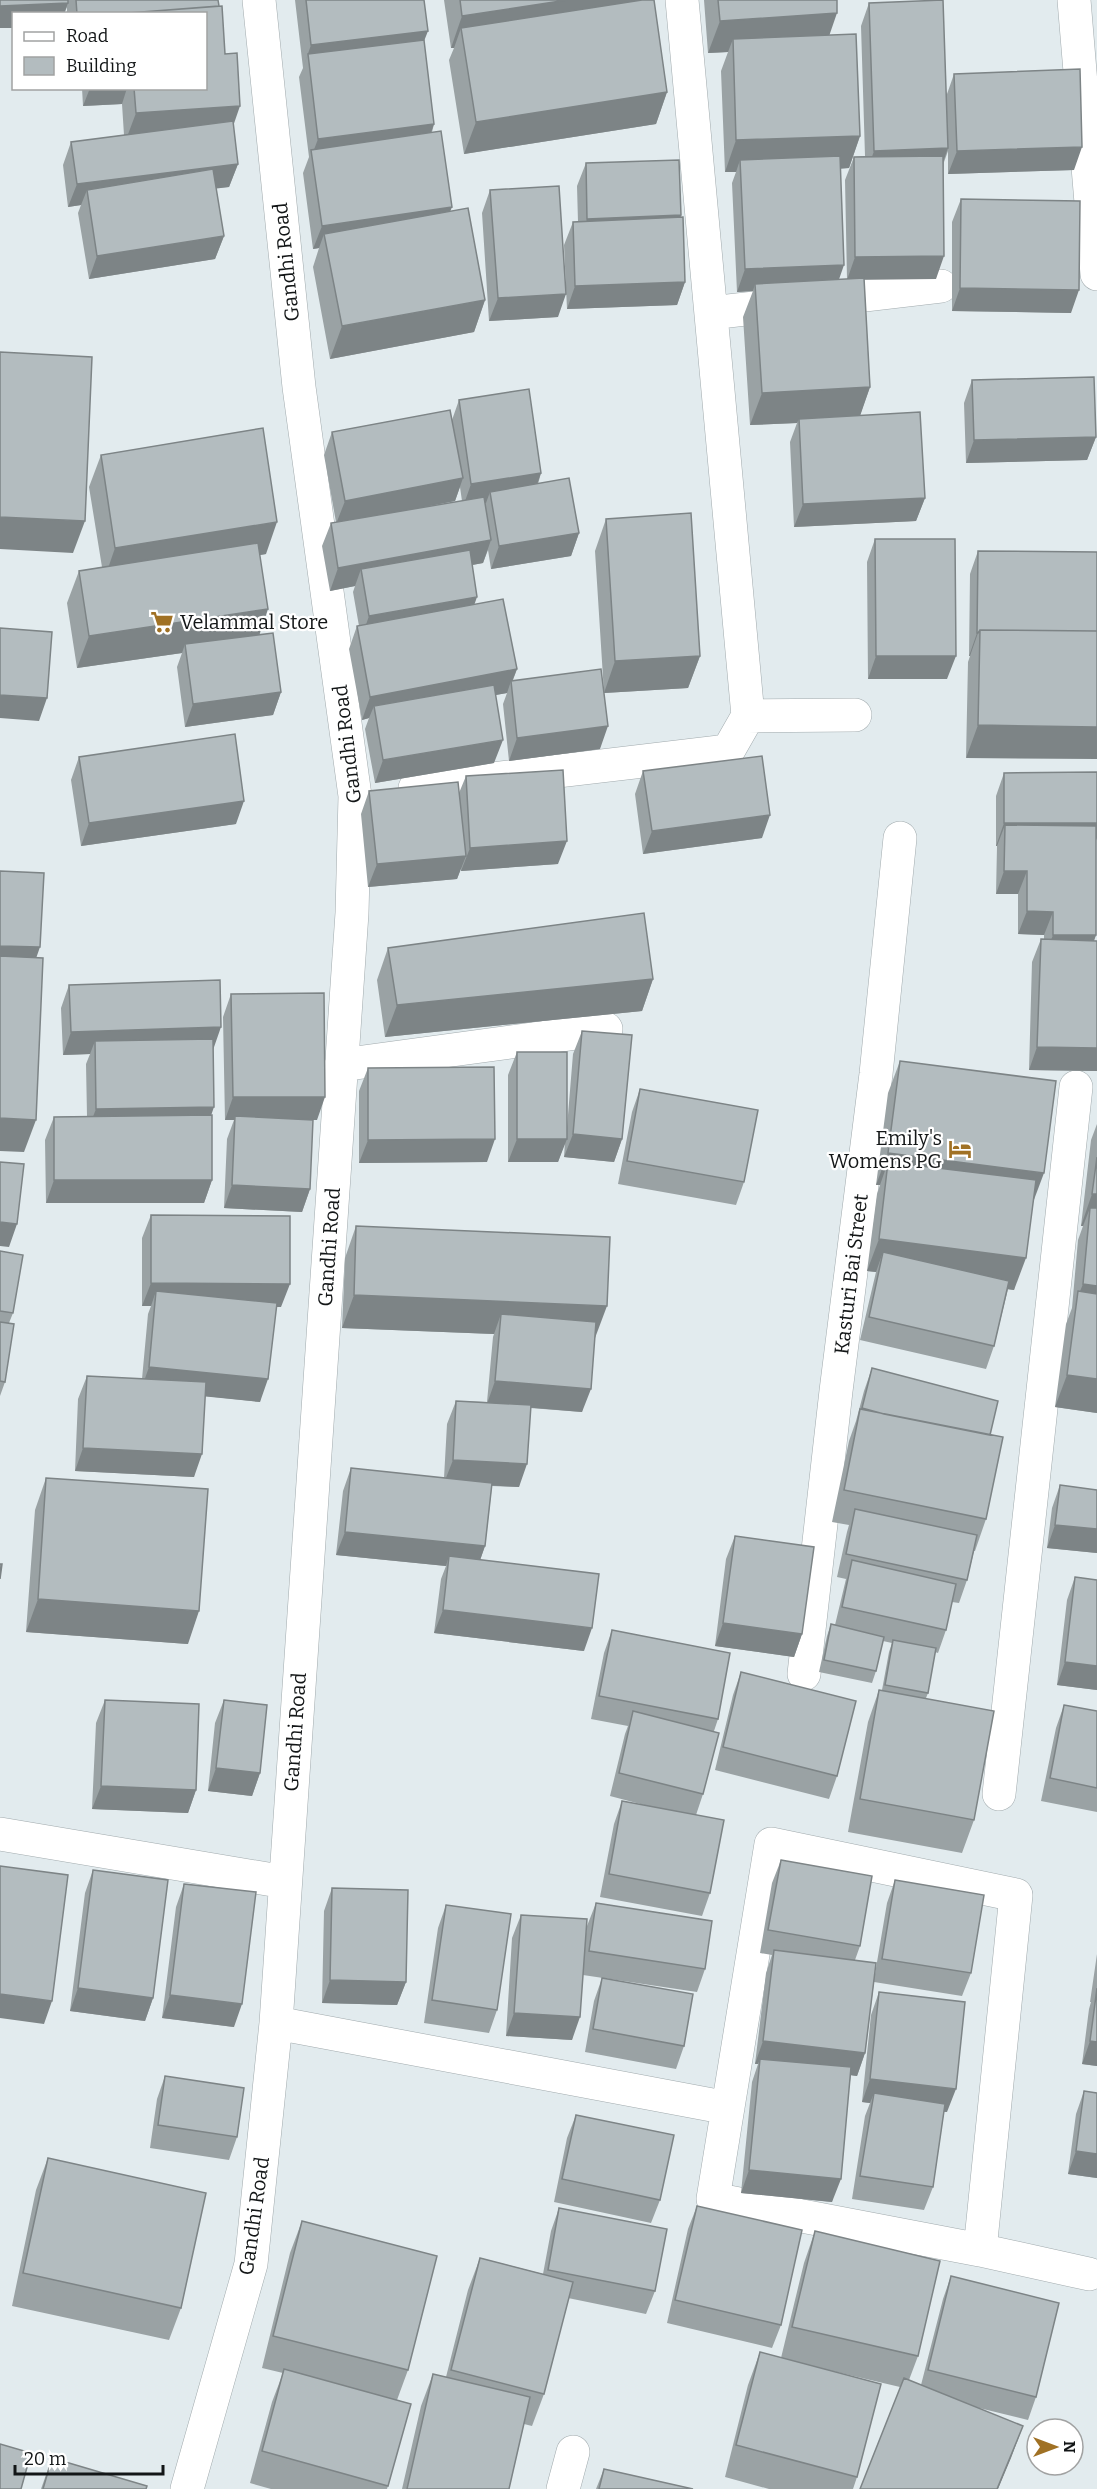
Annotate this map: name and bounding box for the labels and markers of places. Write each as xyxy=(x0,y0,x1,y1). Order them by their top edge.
supermarket icon: Velammal Store xyxy=(149,609,175,635)
place label: Velammal Store xyxy=(180,610,328,634)
place label: Emily's Womens PG xyxy=(829,1126,942,1173)
hotel icon: Emily's Womens PG xyxy=(947,1136,973,1162)

